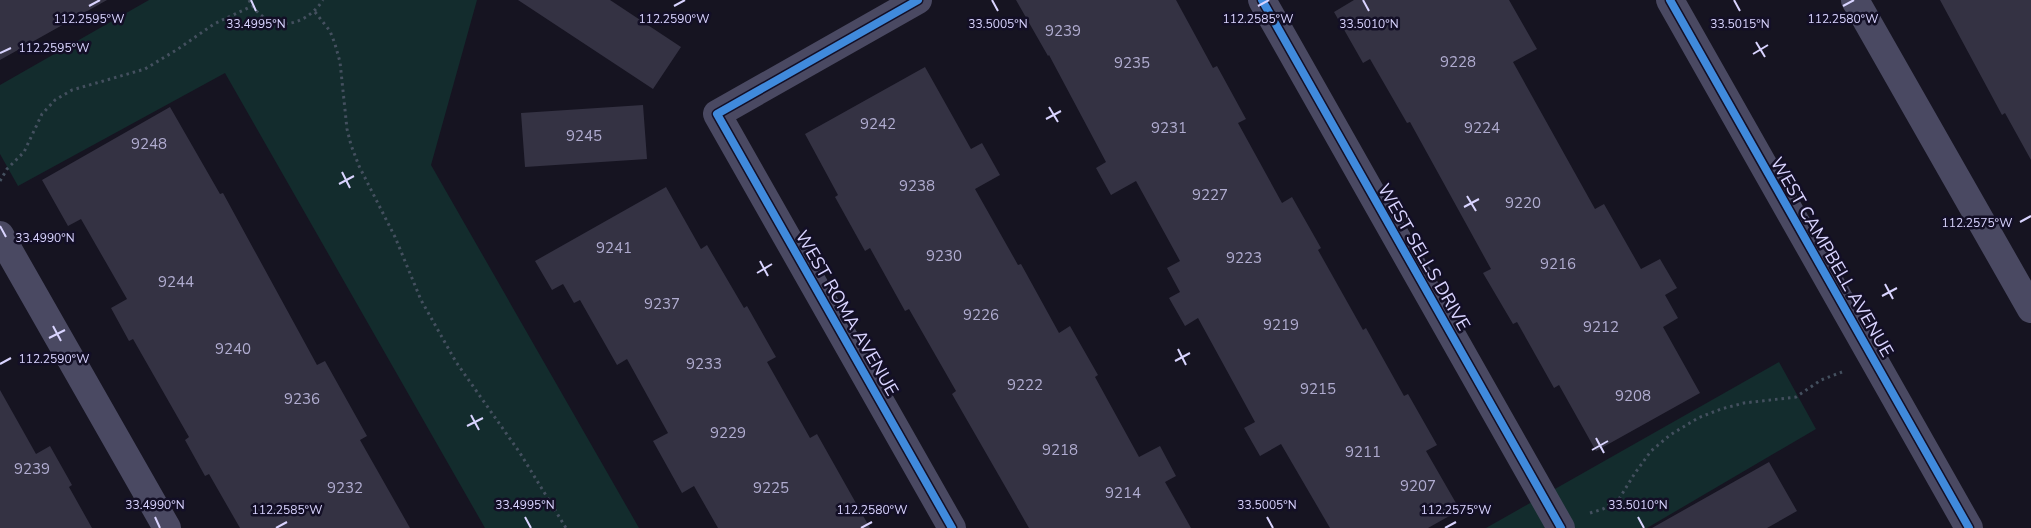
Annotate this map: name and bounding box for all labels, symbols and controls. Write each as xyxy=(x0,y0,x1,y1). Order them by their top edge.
text: 112.2595°W xyxy=(53,11,125,27)
text: 112.2590°W xyxy=(638,11,710,27)
text: 112.2585°W xyxy=(1222,11,1294,27)
text: 112.2580°W xyxy=(1807,11,1879,27)
text: 33.4995°N xyxy=(226,16,286,32)
text: 33.5005°N xyxy=(968,16,1028,32)
text: 33.5010°N xyxy=(1339,16,1399,32)
text: 33.5015°N xyxy=(1710,16,1770,32)
house number: 9239 xyxy=(1045,21,1081,41)
text: 112.2595°W xyxy=(18,40,90,56)
house number: 9228 xyxy=(1440,52,1476,72)
house number: 9235 xyxy=(1114,53,1150,73)
house number: 9242 xyxy=(860,114,896,134)
house number: 9231 xyxy=(1151,118,1187,138)
house number: 9224 xyxy=(1464,118,1500,138)
house number: 9245 xyxy=(566,126,602,146)
house number: 9248 xyxy=(131,134,167,154)
street label: WEST CAMPBELL AVENUE xyxy=(1765,153,1899,361)
house number: 9238 xyxy=(899,176,935,196)
street label: WEST SELLS DRIVE xyxy=(1372,179,1476,335)
house number: 9227 xyxy=(1192,185,1228,205)
house number: 9220 xyxy=(1505,193,1541,213)
text: 112.2575°W xyxy=(1941,215,2013,231)
street label: WEST ROMA AVENUE xyxy=(790,226,904,400)
text: 33.4990°N xyxy=(15,230,75,246)
house number: 9241 xyxy=(596,238,632,258)
house number: 9230 xyxy=(926,246,962,266)
house number: 9223 xyxy=(1226,248,1262,268)
house number: 9216 xyxy=(1540,254,1576,274)
house number: 9244 xyxy=(158,272,194,292)
house number: 9237 xyxy=(644,294,680,314)
house number: 9226 xyxy=(963,305,999,325)
house number: 9219 xyxy=(1263,315,1299,335)
house number: 9212 xyxy=(1583,317,1619,337)
house number: 9240 xyxy=(215,339,251,359)
text: 112.2590°W xyxy=(18,351,90,367)
house number: 9233 xyxy=(686,354,722,374)
house number: 9222 xyxy=(1007,375,1043,395)
house number: 9215 xyxy=(1300,379,1336,399)
house number: 9208 xyxy=(1615,386,1651,406)
house number: 9236 xyxy=(284,389,320,409)
house number: 9229 xyxy=(710,423,746,443)
house number: 9218 xyxy=(1042,440,1078,460)
house number: 9211 xyxy=(1345,442,1381,462)
house number: 9239 xyxy=(14,459,50,479)
house number: 9207 xyxy=(1400,476,1436,496)
house number: 9232 xyxy=(327,478,363,498)
house number: 9225 xyxy=(753,478,789,498)
house number: 9214 xyxy=(1105,483,1141,503)
text: 33.4990°N xyxy=(125,497,185,513)
text: 33.4995°N xyxy=(495,497,555,513)
text: 33.5005°N xyxy=(1237,497,1297,513)
text: 33.5010°N xyxy=(1608,497,1668,513)
text: 112.2585°W xyxy=(251,502,323,518)
text: 112.2580°W xyxy=(836,502,908,518)
text: 112.2575°W xyxy=(1420,502,1492,518)

